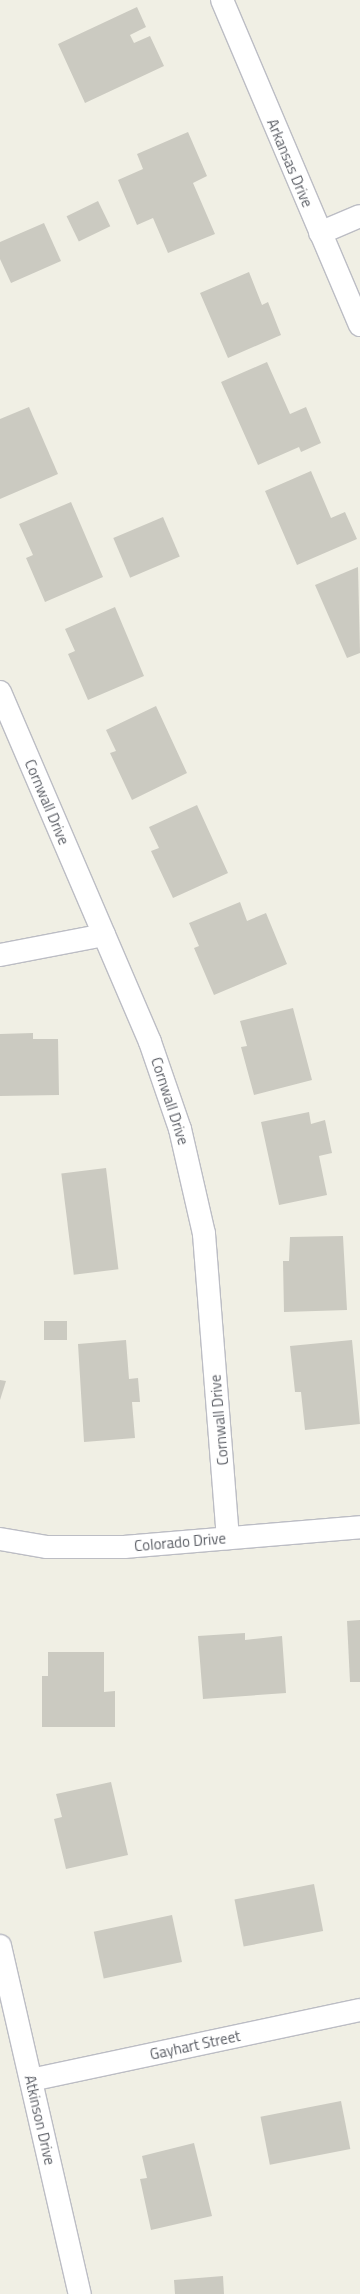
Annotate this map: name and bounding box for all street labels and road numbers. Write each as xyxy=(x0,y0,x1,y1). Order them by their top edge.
street label: Arkansas Drive xyxy=(263,116,317,210)
street label: Cornwall Drive xyxy=(21,757,73,847)
street label: Cornwall Drive xyxy=(147,1055,193,1147)
street label: Cornwall Drive xyxy=(206,1374,232,1466)
street label: Colorado Drive xyxy=(133,1529,227,1555)
street label: Gayhart Street xyxy=(148,2027,242,2063)
street label: Atkinson Drive xyxy=(21,2073,59,2167)

